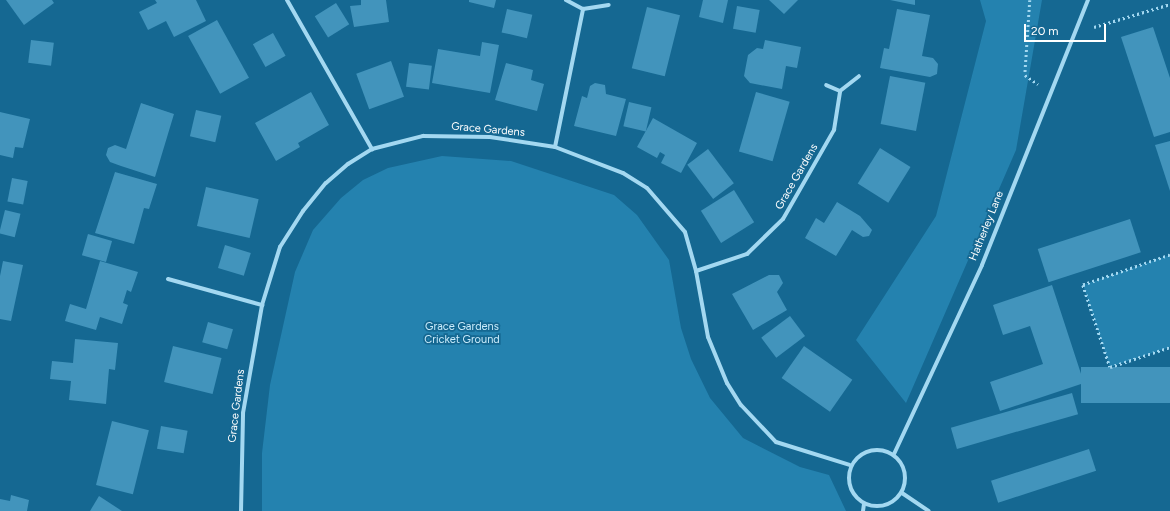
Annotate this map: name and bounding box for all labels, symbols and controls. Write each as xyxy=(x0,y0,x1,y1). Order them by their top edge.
scale bar xyxy=(1026,16,1108,42)
text: 20 m xyxy=(1031,24,1059,38)
street label: Grace Gardens xyxy=(451,120,525,140)
street label: Grace Gardens xyxy=(773,142,821,212)
street label: Hatherley Lane xyxy=(967,189,1007,263)
park label: Grace Gardens Cricket Ground xyxy=(424,321,500,347)
street label: Grace Gardens xyxy=(226,369,248,443)

